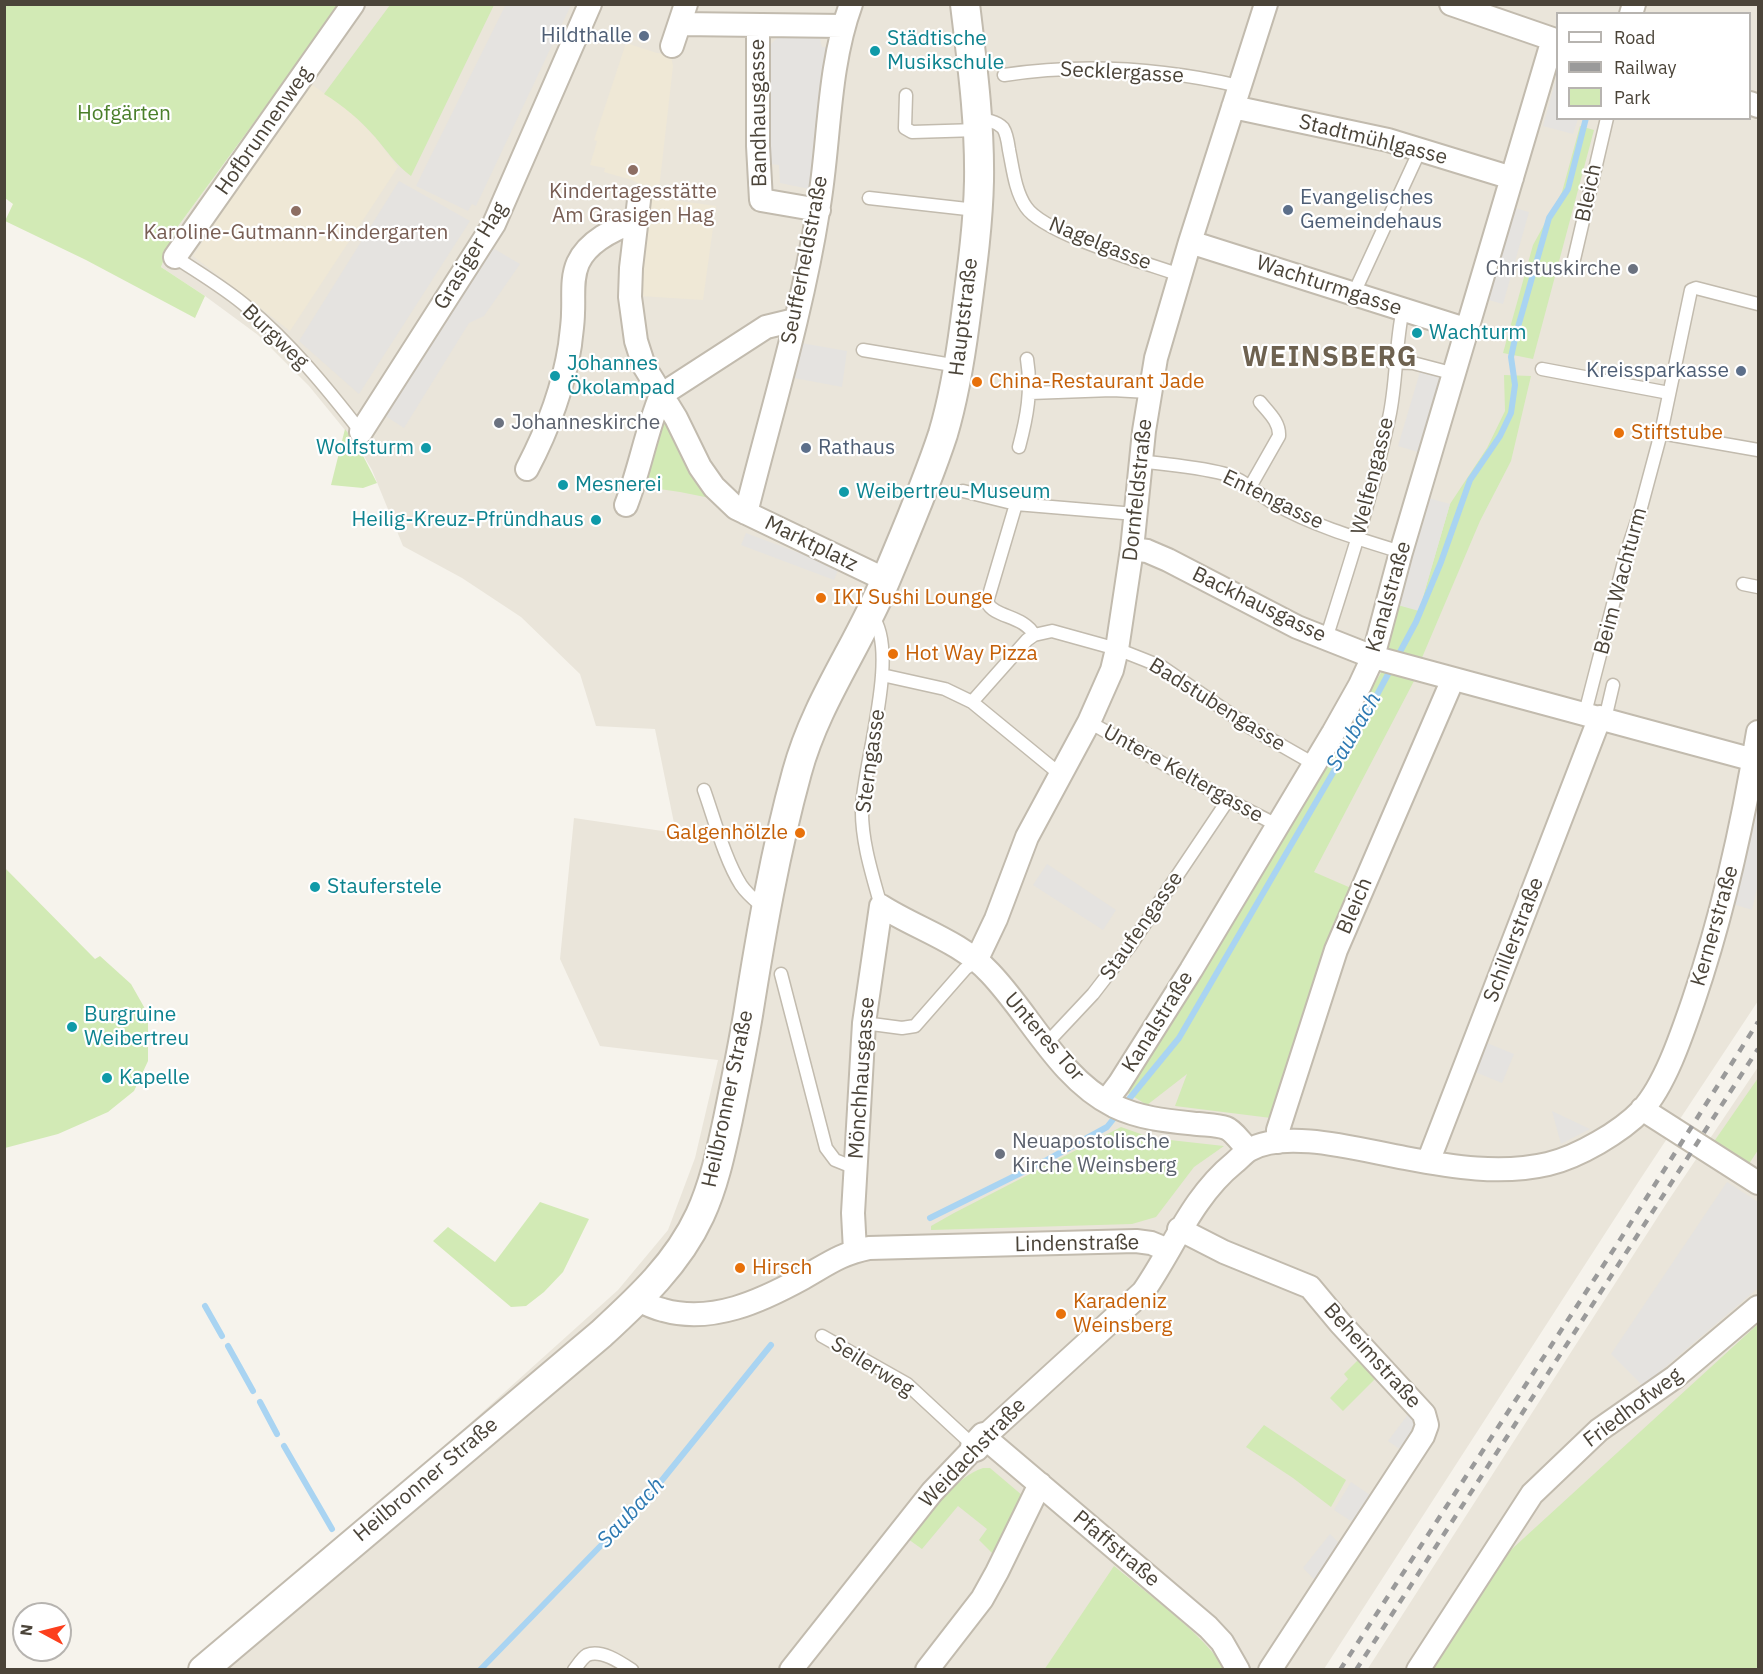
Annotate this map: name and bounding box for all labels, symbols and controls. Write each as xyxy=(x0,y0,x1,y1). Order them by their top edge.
legend xyxy=(1556,12,1751,120)
place label: Hildthalle xyxy=(541,23,632,49)
place label: Städtische Musikschule xyxy=(887,26,1004,76)
text: Road xyxy=(1614,26,1655,49)
marker: Hildthalle xyxy=(637,29,651,43)
street label: Bandhausgasse xyxy=(745,39,773,187)
marker: Städtische Musikschule xyxy=(868,44,882,58)
text: Railway xyxy=(1614,56,1676,79)
street label: Secklergasse xyxy=(1059,57,1185,89)
street label: Hofbrunnenweg xyxy=(210,62,318,200)
text: Park xyxy=(1614,86,1650,109)
park label: Hofgärten xyxy=(77,101,171,127)
street label: Stadtmühlgasse xyxy=(1296,109,1450,171)
street label: Bleich xyxy=(1571,162,1607,224)
marker: Kindertagesstätte Am Grasigen Hag xyxy=(626,163,640,177)
street label: Seufferheldstraße xyxy=(776,174,834,346)
place label: Kindertagesstätte Am Grasigen Hag xyxy=(549,179,717,229)
place label: Evangelisches Gemeindehaus xyxy=(1300,185,1442,235)
street label: Grasiger Hag xyxy=(429,198,513,314)
marker: Evangelisches Gemeindehaus xyxy=(1281,203,1295,217)
marker: Karoline-Gutmann-Kindergarten xyxy=(289,204,303,218)
street label: Nagelgasse xyxy=(1045,212,1155,276)
place label: Karoline-Gutmann-Kindergarten xyxy=(144,220,448,246)
street label: Wachturmgasse xyxy=(1253,251,1405,321)
place label: Christuskirche xyxy=(1486,256,1621,282)
street label: Hauptstraße xyxy=(944,257,984,377)
marker: Christuskirche xyxy=(1626,262,1640,276)
street label: Burgweg xyxy=(237,299,313,375)
place label: Wachturm xyxy=(1429,320,1527,346)
marker: Wachturm xyxy=(1410,326,1424,340)
district label: WEINSBERG xyxy=(1242,342,1418,374)
place label: Johannes Ökolampad xyxy=(567,351,675,401)
place label: Kreissparkasse xyxy=(1586,358,1729,384)
marker: Kreissparkasse xyxy=(1734,364,1748,378)
marker: Johannes Ökolampad xyxy=(548,369,562,383)
place label: China-Restaurant Jade xyxy=(989,369,1205,395)
marker: China-Restaurant Jade xyxy=(970,375,984,389)
place label: Johanneskirche xyxy=(511,410,660,436)
street label: Welfengasse xyxy=(1346,415,1400,537)
marker: Johanneskirche xyxy=(492,416,506,430)
street label: Dornfeldstraße xyxy=(1118,418,1158,562)
place label: Stiftstube xyxy=(1631,420,1723,446)
marker: Stiftstube xyxy=(1612,426,1626,440)
place label: Wolfsturm xyxy=(316,435,414,461)
place label: Rathaus xyxy=(818,435,895,461)
marker: Wolfsturm xyxy=(419,441,433,455)
marker: Rathaus xyxy=(799,441,813,455)
street label: Entengasse xyxy=(1218,465,1328,535)
place label: Mesnerei xyxy=(575,472,662,498)
marker: Mesnerei xyxy=(556,478,570,492)
place label: Weibertreu-Museum xyxy=(856,479,1050,505)
marker: Weibertreu-Museum xyxy=(837,485,851,499)
street label: Beim Wachturm xyxy=(1589,505,1653,657)
place label: Heilig-Kreuz-Pfründhaus xyxy=(352,507,584,533)
street label: Marktplatz xyxy=(760,511,862,577)
marker: Heilig-Kreuz-Pfründhaus xyxy=(589,513,603,527)
street label: Kanalstraße xyxy=(1361,539,1417,655)
street label: Backhausgasse xyxy=(1188,562,1330,648)
place label: IKI Sushi Lounge xyxy=(833,585,993,611)
marker: IKI Sushi Lounge xyxy=(814,591,828,605)
place label: Hot Way Pizza xyxy=(905,641,1038,667)
marker: Hot Way Pizza xyxy=(886,647,900,661)
street label: Badstubengasse xyxy=(1144,653,1290,757)
water label: Saubach xyxy=(1321,688,1387,776)
street label: Sterngasse xyxy=(851,707,891,815)
street label: Untere Keltergasse xyxy=(1099,720,1267,828)
place label: Galgenhölzle xyxy=(666,820,788,846)
marker: Galgenhölzle xyxy=(793,826,807,840)
street label: Kernerstraße xyxy=(1686,863,1744,989)
street label: Staufengasse xyxy=(1095,867,1189,985)
place label: Stauferstele xyxy=(327,874,442,900)
street label: Bleich xyxy=(1332,874,1378,938)
street label: Schillerstraße xyxy=(1479,874,1549,1006)
marker: Stauferstele xyxy=(308,880,322,894)
street label: Kanalstraße xyxy=(1117,967,1199,1077)
street label: Unteres Tor xyxy=(999,987,1089,1087)
street label: Mönchhausgasse xyxy=(844,996,880,1160)
place label: Burgruine Weibertreu xyxy=(84,1002,189,1052)
street label: Heilbronner Straße xyxy=(697,1008,759,1190)
marker: Burgruine Weibertreu xyxy=(65,1020,79,1034)
place label: Kapelle xyxy=(119,1065,190,1091)
marker: Kapelle xyxy=(100,1071,114,1085)
place label: Neuapostolische Kirche Weinsberg xyxy=(1012,1129,1176,1179)
marker: Neuapostolische Kirche Weinsberg xyxy=(993,1147,1007,1161)
street label: Lindenstraße xyxy=(1014,1230,1140,1258)
place label: Hirsch xyxy=(752,1255,813,1281)
marker: Hirsch xyxy=(733,1261,747,1275)
place label: Karadeniz Weinsberg xyxy=(1073,1289,1172,1339)
street label: Beheimstraße xyxy=(1318,1298,1426,1414)
marker: Karadeniz Weinsberg xyxy=(1054,1307,1068,1321)
street label: Seilerweg xyxy=(826,1332,918,1402)
street label: Friedhofweg xyxy=(1579,1363,1687,1453)
street label: Weidachstraße xyxy=(915,1393,1031,1513)
street label: Heilbronner Straße xyxy=(349,1412,503,1548)
water label: Saubach xyxy=(592,1472,670,1554)
street label: Pfaffstraße xyxy=(1067,1505,1165,1593)
north arrow xyxy=(12,1602,72,1662)
text: N xyxy=(15,1623,37,1637)

